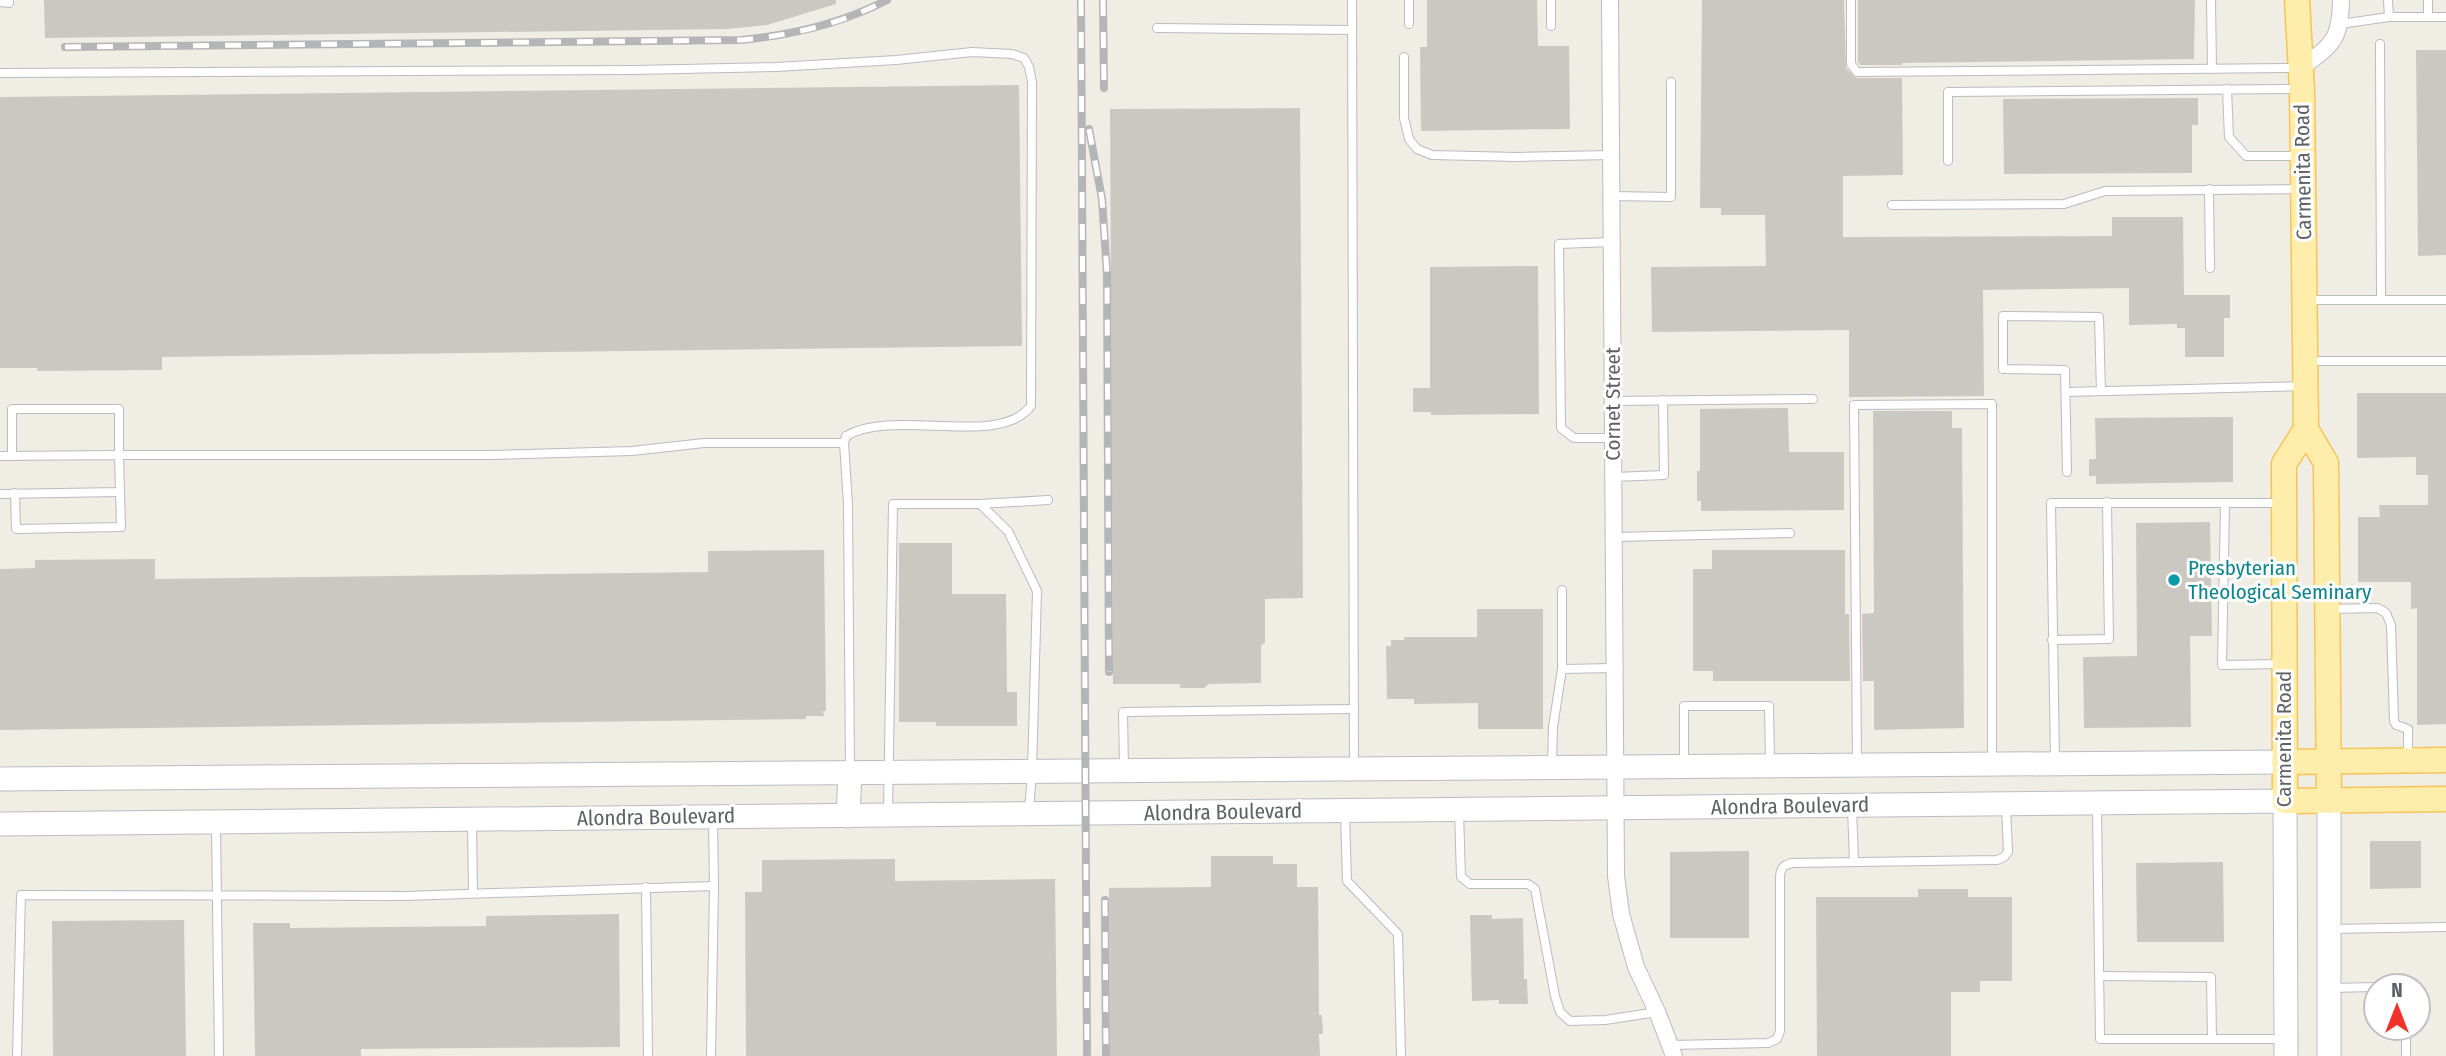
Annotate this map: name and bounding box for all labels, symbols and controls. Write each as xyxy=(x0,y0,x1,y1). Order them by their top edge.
street label: Carmenita Road xyxy=(2289,104,2317,240)
street label: Cornet Street xyxy=(1600,347,1626,461)
place label: Presbyterian Theological Seminary xyxy=(2188,555,2372,605)
marker: Presbyterian Theological Seminary xyxy=(2166,572,2182,588)
street label: Carmenita Road xyxy=(2271,671,2297,807)
street label: Alondra Boulevard xyxy=(1711,792,1869,820)
street label: Alondra Boulevard xyxy=(1144,798,1302,826)
street label: Alondra Boulevard xyxy=(577,803,735,831)
north arrow xyxy=(2362,972,2432,1042)
text: N xyxy=(2391,979,2403,1002)

